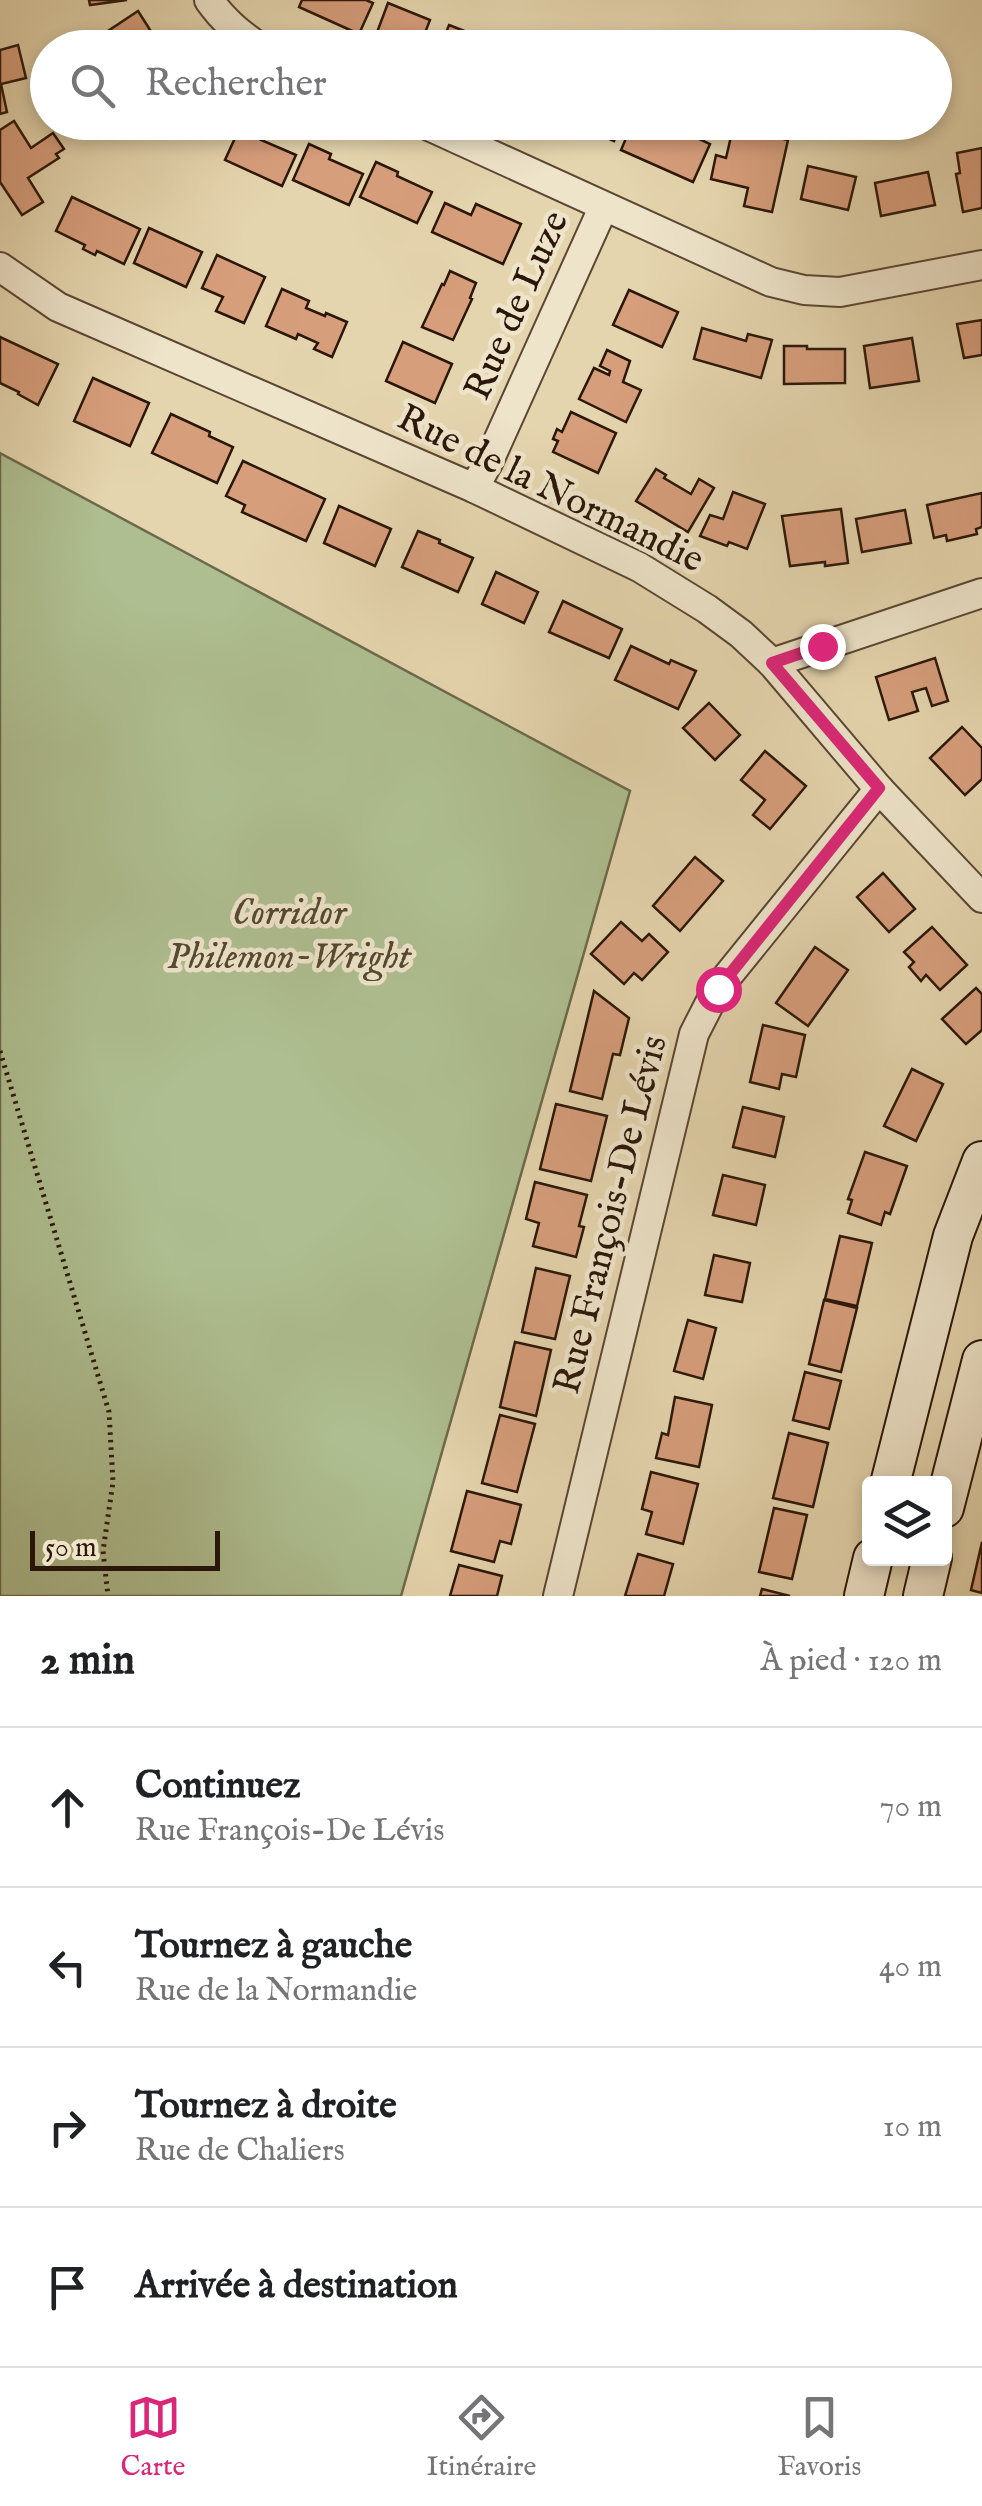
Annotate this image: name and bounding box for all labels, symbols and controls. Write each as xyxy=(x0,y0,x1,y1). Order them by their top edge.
search box xyxy=(30,30,952,140)
icon: search xyxy=(65,58,120,113)
text: Rechercher xyxy=(145,61,327,109)
street label: Rue de Luze xyxy=(455,204,581,408)
street label: Rue de la Normandie xyxy=(389,395,711,585)
route end xyxy=(800,624,846,670)
park label: Corridor Philemon-Wright xyxy=(167,890,413,982)
route start xyxy=(696,967,742,1013)
street label: Rue François-De Lévis xyxy=(544,1031,680,1399)
map controls xyxy=(862,1476,952,1566)
button: layers xyxy=(862,1476,952,1566)
scale bar xyxy=(30,1526,220,1570)
text: 50 m xyxy=(45,1531,97,1566)
text: 2 min xyxy=(40,1635,135,1688)
text: À pied · 120 m xyxy=(761,1641,942,1682)
text: Continuez xyxy=(135,1763,301,1811)
icon: ahead xyxy=(40,1780,95,1835)
text: 70 m xyxy=(880,1787,942,1828)
text: Rue François-De Lévis xyxy=(135,1811,445,1852)
text: Tournez à gauche xyxy=(135,1923,412,1971)
icon: left xyxy=(40,1940,95,1995)
text: 40 m xyxy=(879,1947,942,1988)
text: Rue de la Normandie xyxy=(135,1971,417,2012)
text: Tournez à droite xyxy=(135,2083,397,2131)
icon: right xyxy=(40,2100,95,2155)
text: 10 m xyxy=(883,2107,942,2148)
text: Rue de Chaliers xyxy=(135,2131,345,2172)
icon: arrive xyxy=(40,2260,95,2315)
text: Arrivée à destination xyxy=(135,2263,458,2311)
tab: Carte xyxy=(121,2390,185,2485)
tab: Itinéraire xyxy=(427,2390,536,2485)
tab: Favoris xyxy=(777,2390,861,2485)

